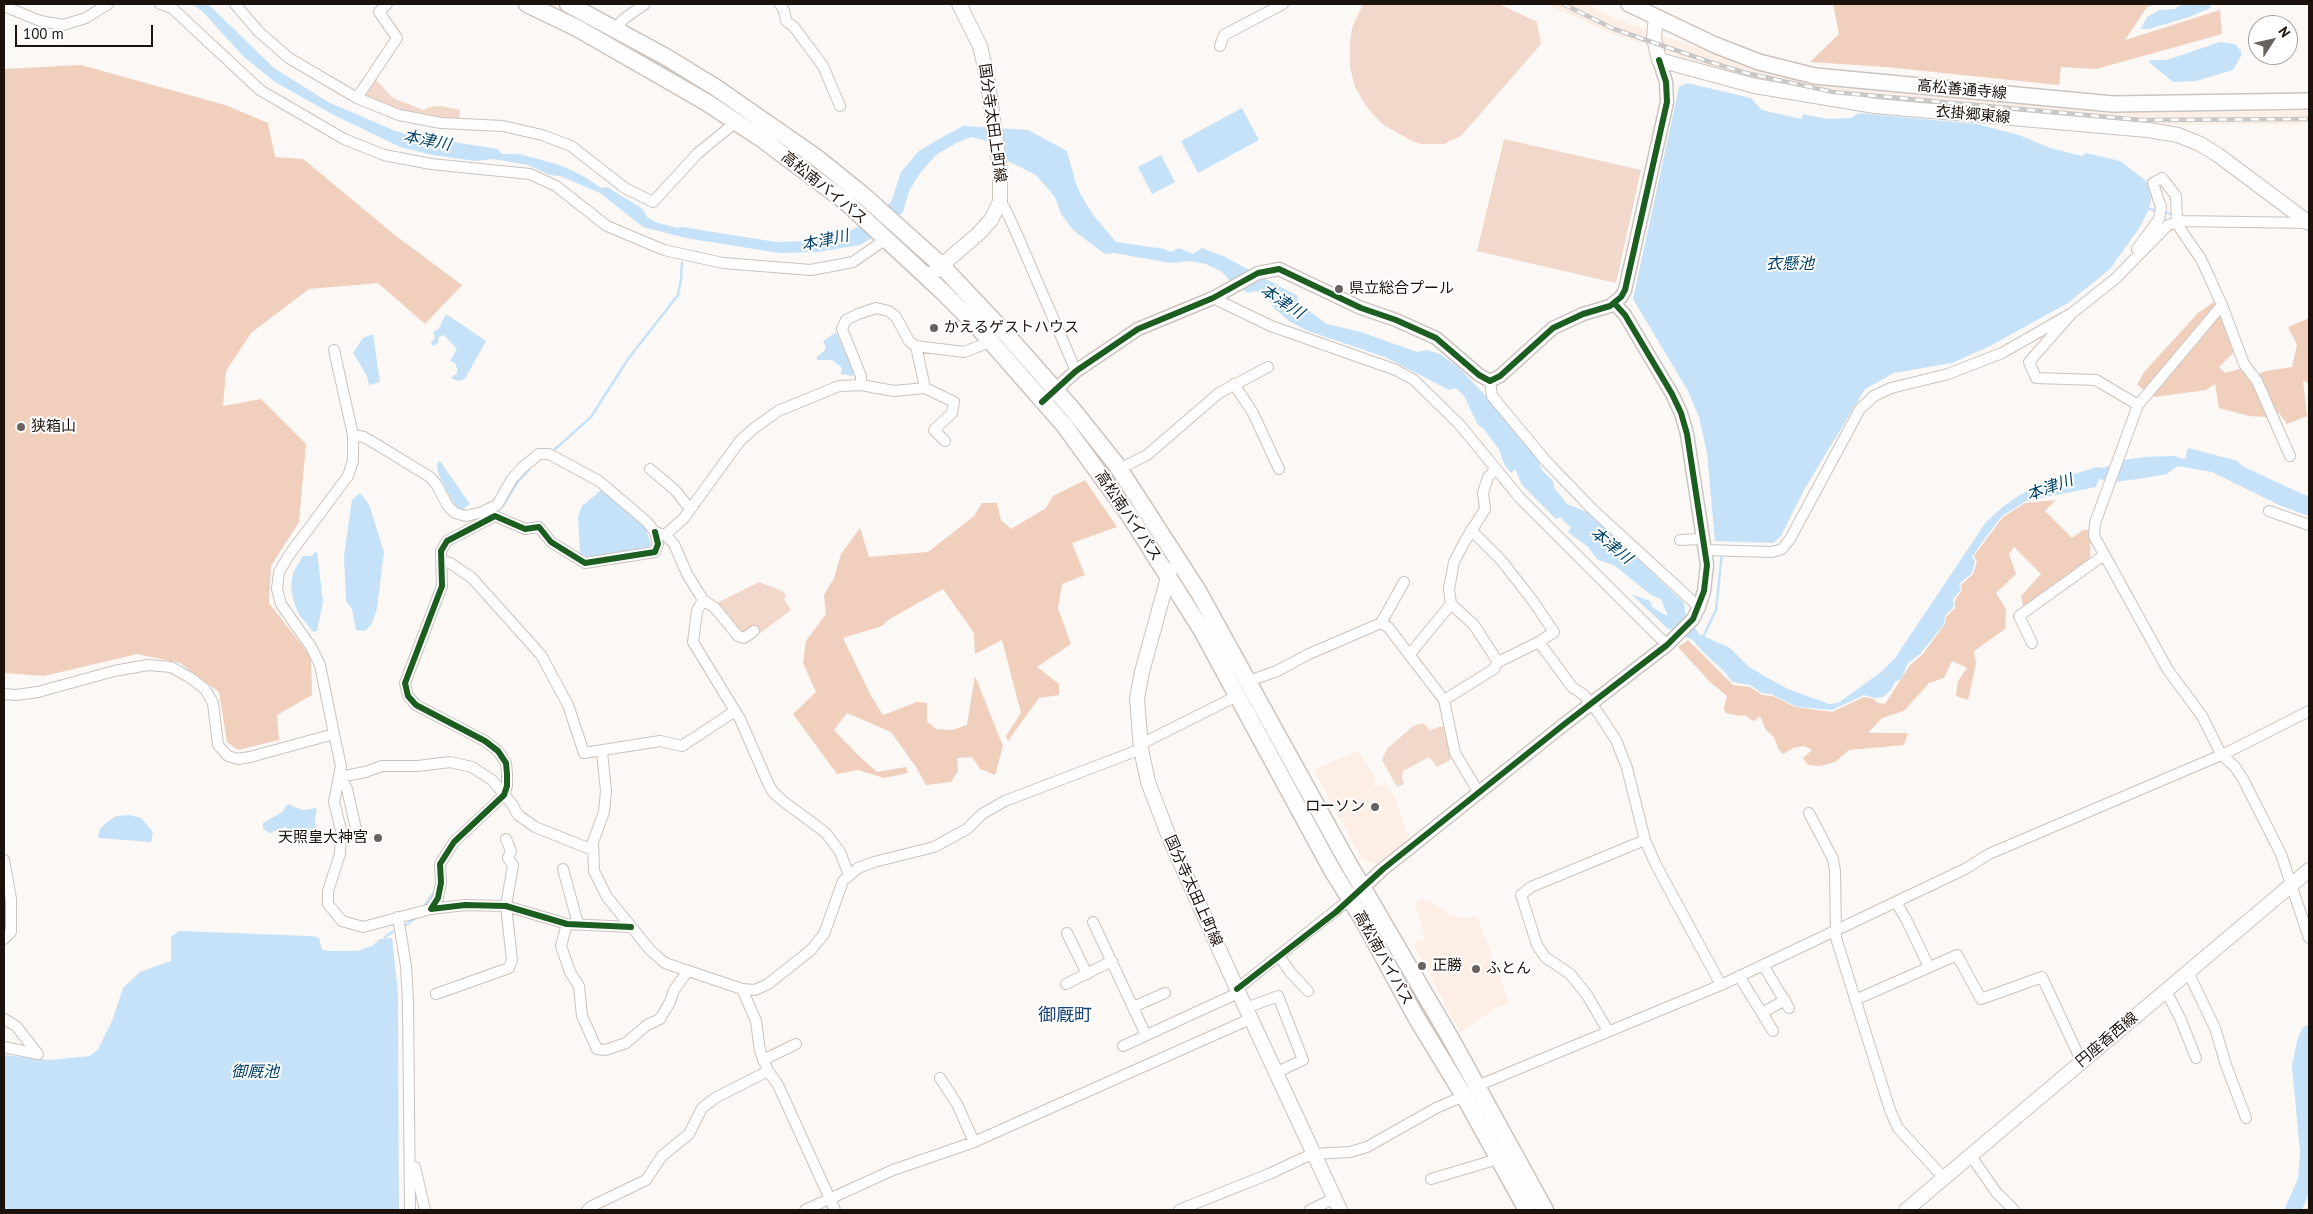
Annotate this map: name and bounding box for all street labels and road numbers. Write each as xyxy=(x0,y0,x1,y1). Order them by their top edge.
street label: 国分寺太田上町線 xyxy=(975,62,1009,184)
street label: 高松善通寺線 xyxy=(1916,77,2008,103)
street label: 衣掛郷東線 xyxy=(1935,103,2011,127)
street label: 高松南バイパス xyxy=(778,148,870,228)
street label: 高松南バイパス xyxy=(1091,467,1165,565)
street label: 国分寺太田上町線 xyxy=(1160,833,1226,949)
street label: 高松南バイパス xyxy=(1350,908,1416,1008)
street label: 円座香西線 xyxy=(2072,1009,2142,1071)

